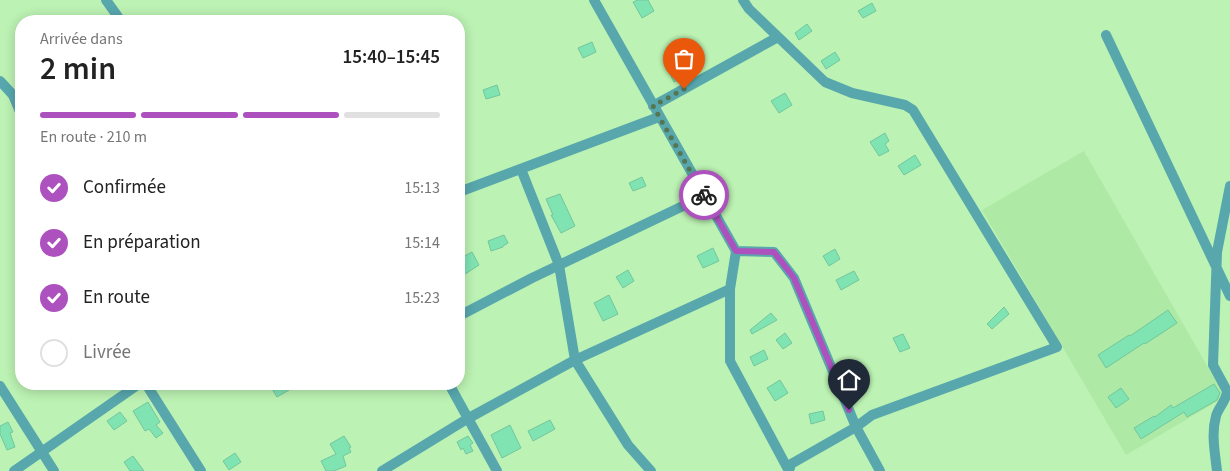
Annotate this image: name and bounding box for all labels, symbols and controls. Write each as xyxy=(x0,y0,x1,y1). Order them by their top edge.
text: Arrivée dans xyxy=(40,28,123,50)
pin xyxy=(663,38,705,89)
text: 15:40–15:45 xyxy=(342,44,440,71)
icon: bag xyxy=(670,45,698,73)
text: 2 min xyxy=(40,46,116,92)
text: En route · 210 m xyxy=(40,126,147,148)
courier xyxy=(679,170,729,220)
icon: check xyxy=(40,174,68,202)
text: Confirmée xyxy=(83,174,166,201)
text: 15:13 xyxy=(404,177,440,199)
icon: bike xyxy=(690,181,718,209)
icon: check xyxy=(40,229,68,257)
text: En préparation xyxy=(83,229,201,256)
text: 15:14 xyxy=(404,232,440,254)
icon: check xyxy=(40,284,68,312)
text: En route xyxy=(83,284,150,311)
text: 15:23 xyxy=(404,287,440,309)
text: Livrée xyxy=(83,339,131,366)
pin xyxy=(828,359,870,410)
icon: home xyxy=(835,366,863,394)

